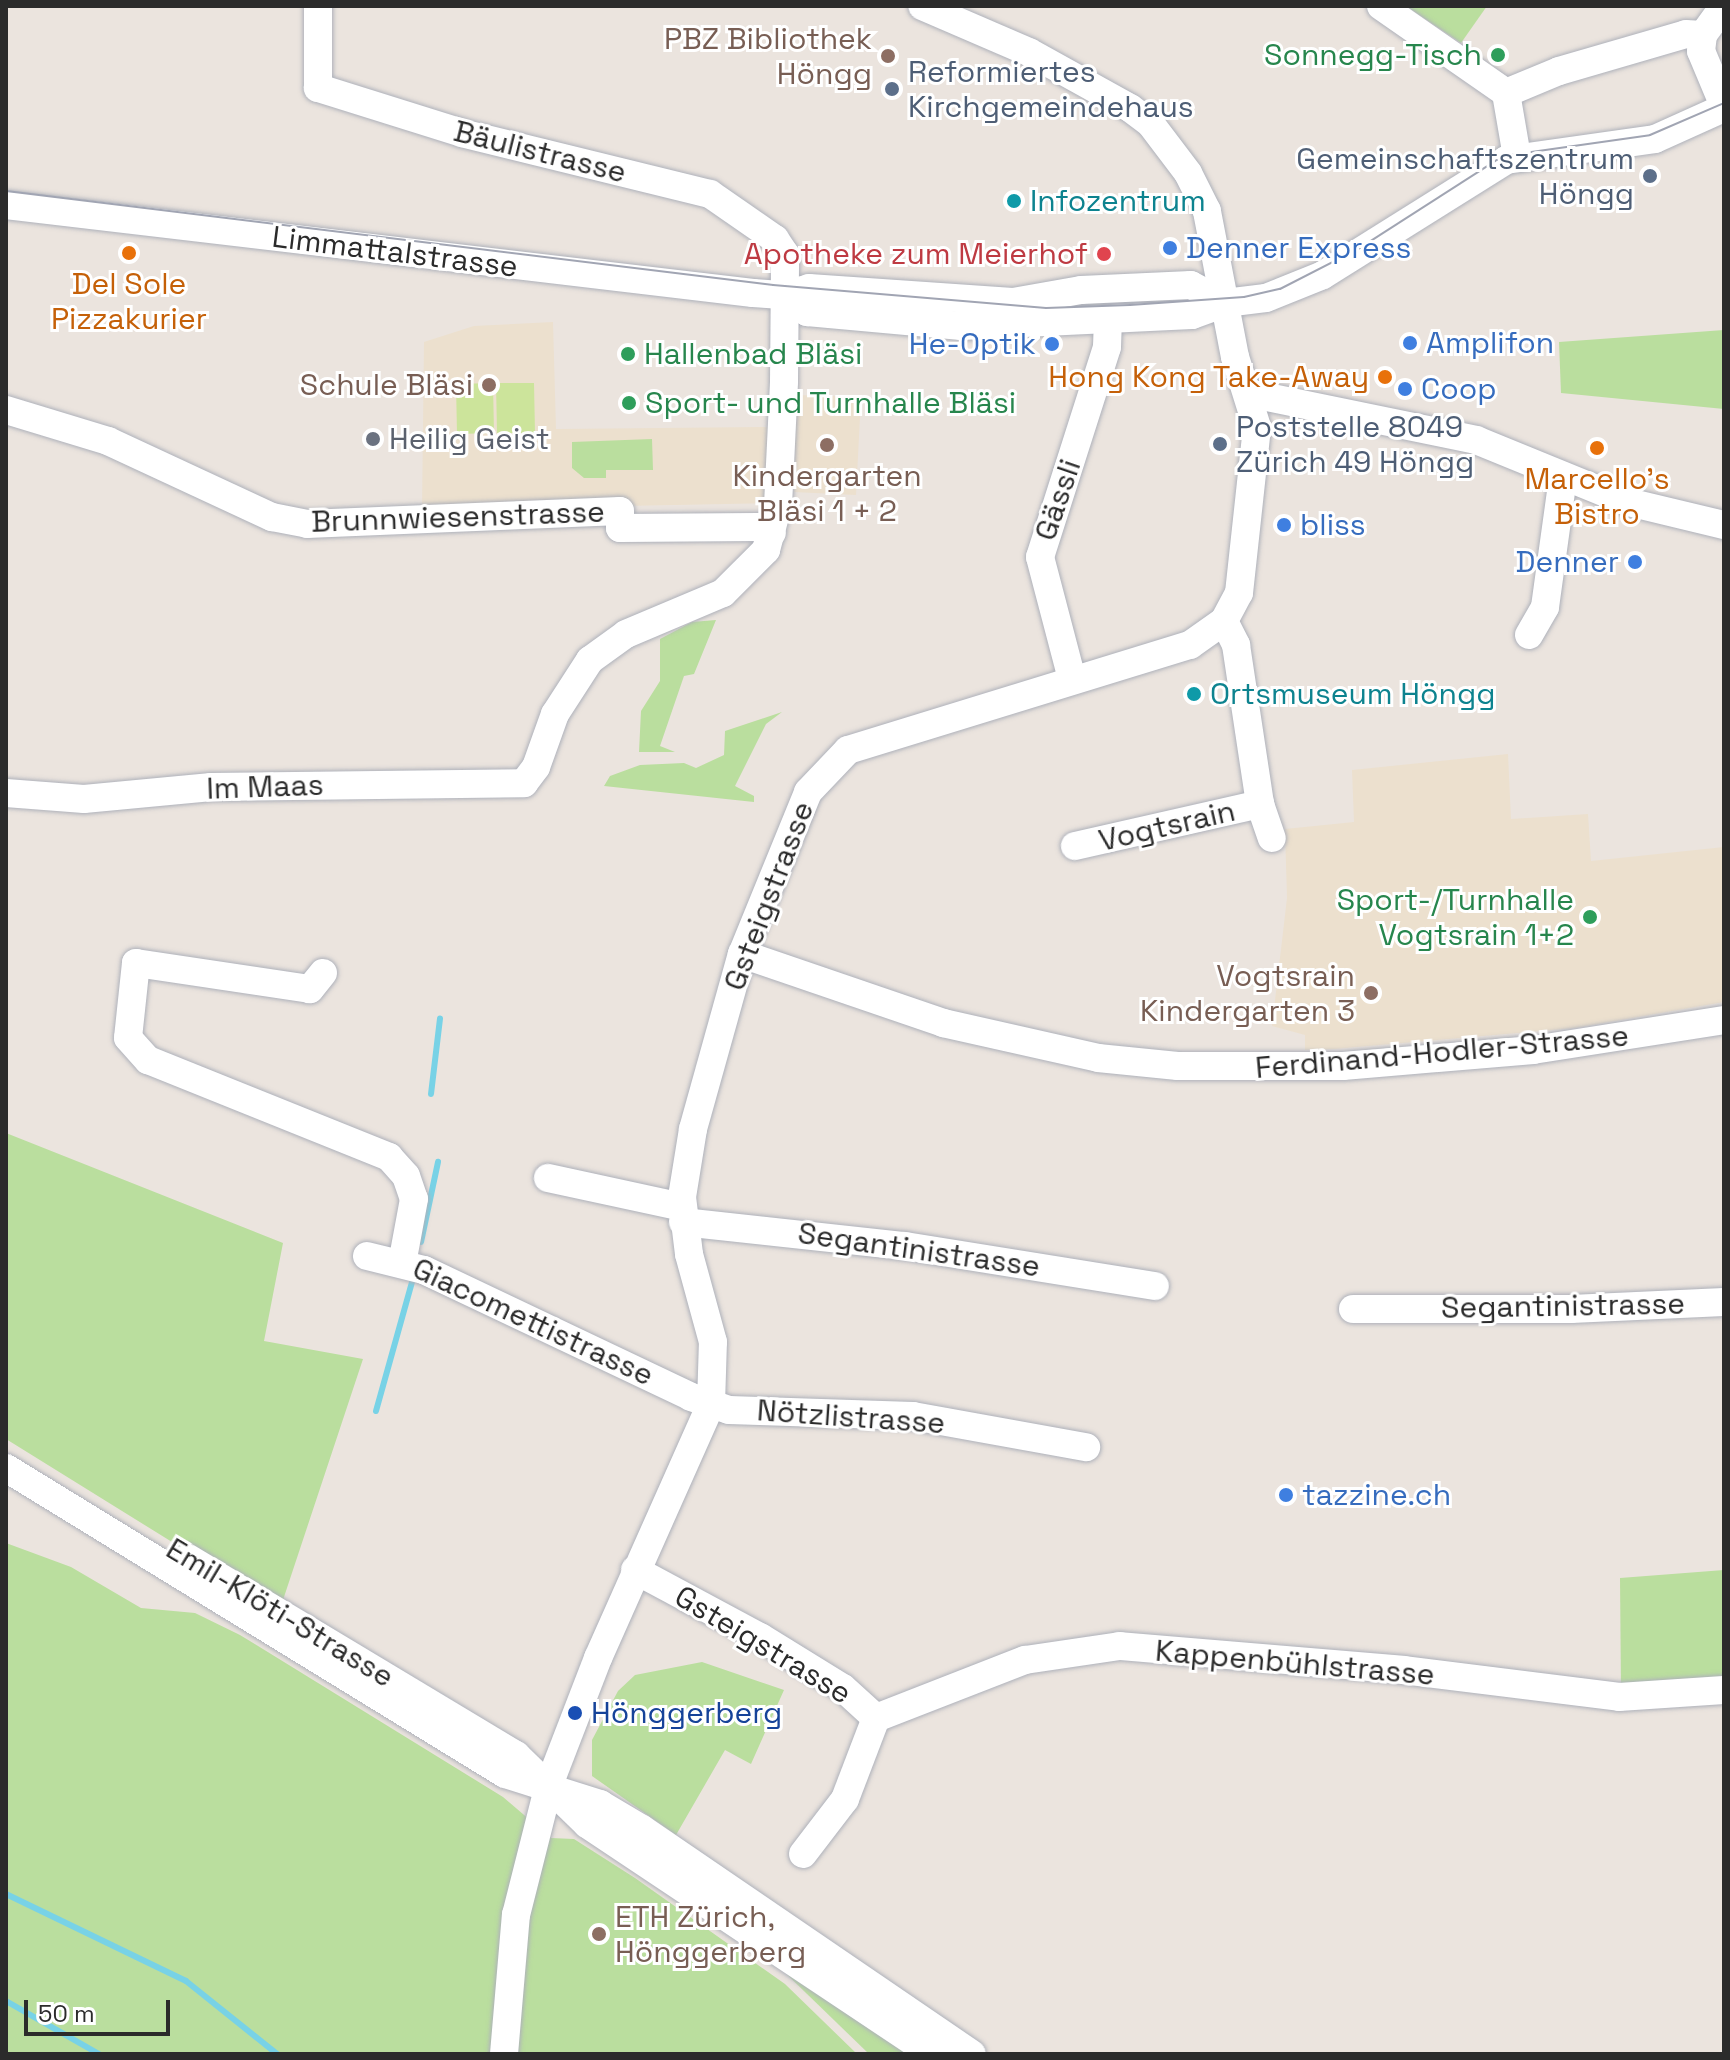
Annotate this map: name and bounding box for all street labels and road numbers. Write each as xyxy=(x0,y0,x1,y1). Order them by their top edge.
street label: Bäulistrasse xyxy=(450,113,630,191)
street label: Limmattalstrasse xyxy=(270,219,520,285)
street label: Gässli xyxy=(1027,455,1089,545)
street label: Brunnwiesenstrasse xyxy=(311,494,605,540)
street label: Im Maas xyxy=(206,767,324,807)
street label: Vogtsrain xyxy=(1095,793,1239,859)
street label: Gsteigstrasse xyxy=(716,796,822,996)
street label: Ferdinand-Hodler-Strasse xyxy=(1254,1018,1630,1086)
street label: Segantinistrasse xyxy=(796,1215,1042,1285)
street label: Giacomettistrasse xyxy=(407,1250,659,1394)
street label: Segantinistrasse xyxy=(1441,1286,1685,1326)
street label: Nötzlistrasse xyxy=(756,1392,946,1442)
street label: Emil-Klöti-Strasse xyxy=(160,1531,400,1695)
street label: Gsteigstrasse xyxy=(668,1578,858,1712)
street label: Kappenbühlstrasse xyxy=(1154,1633,1436,1693)

